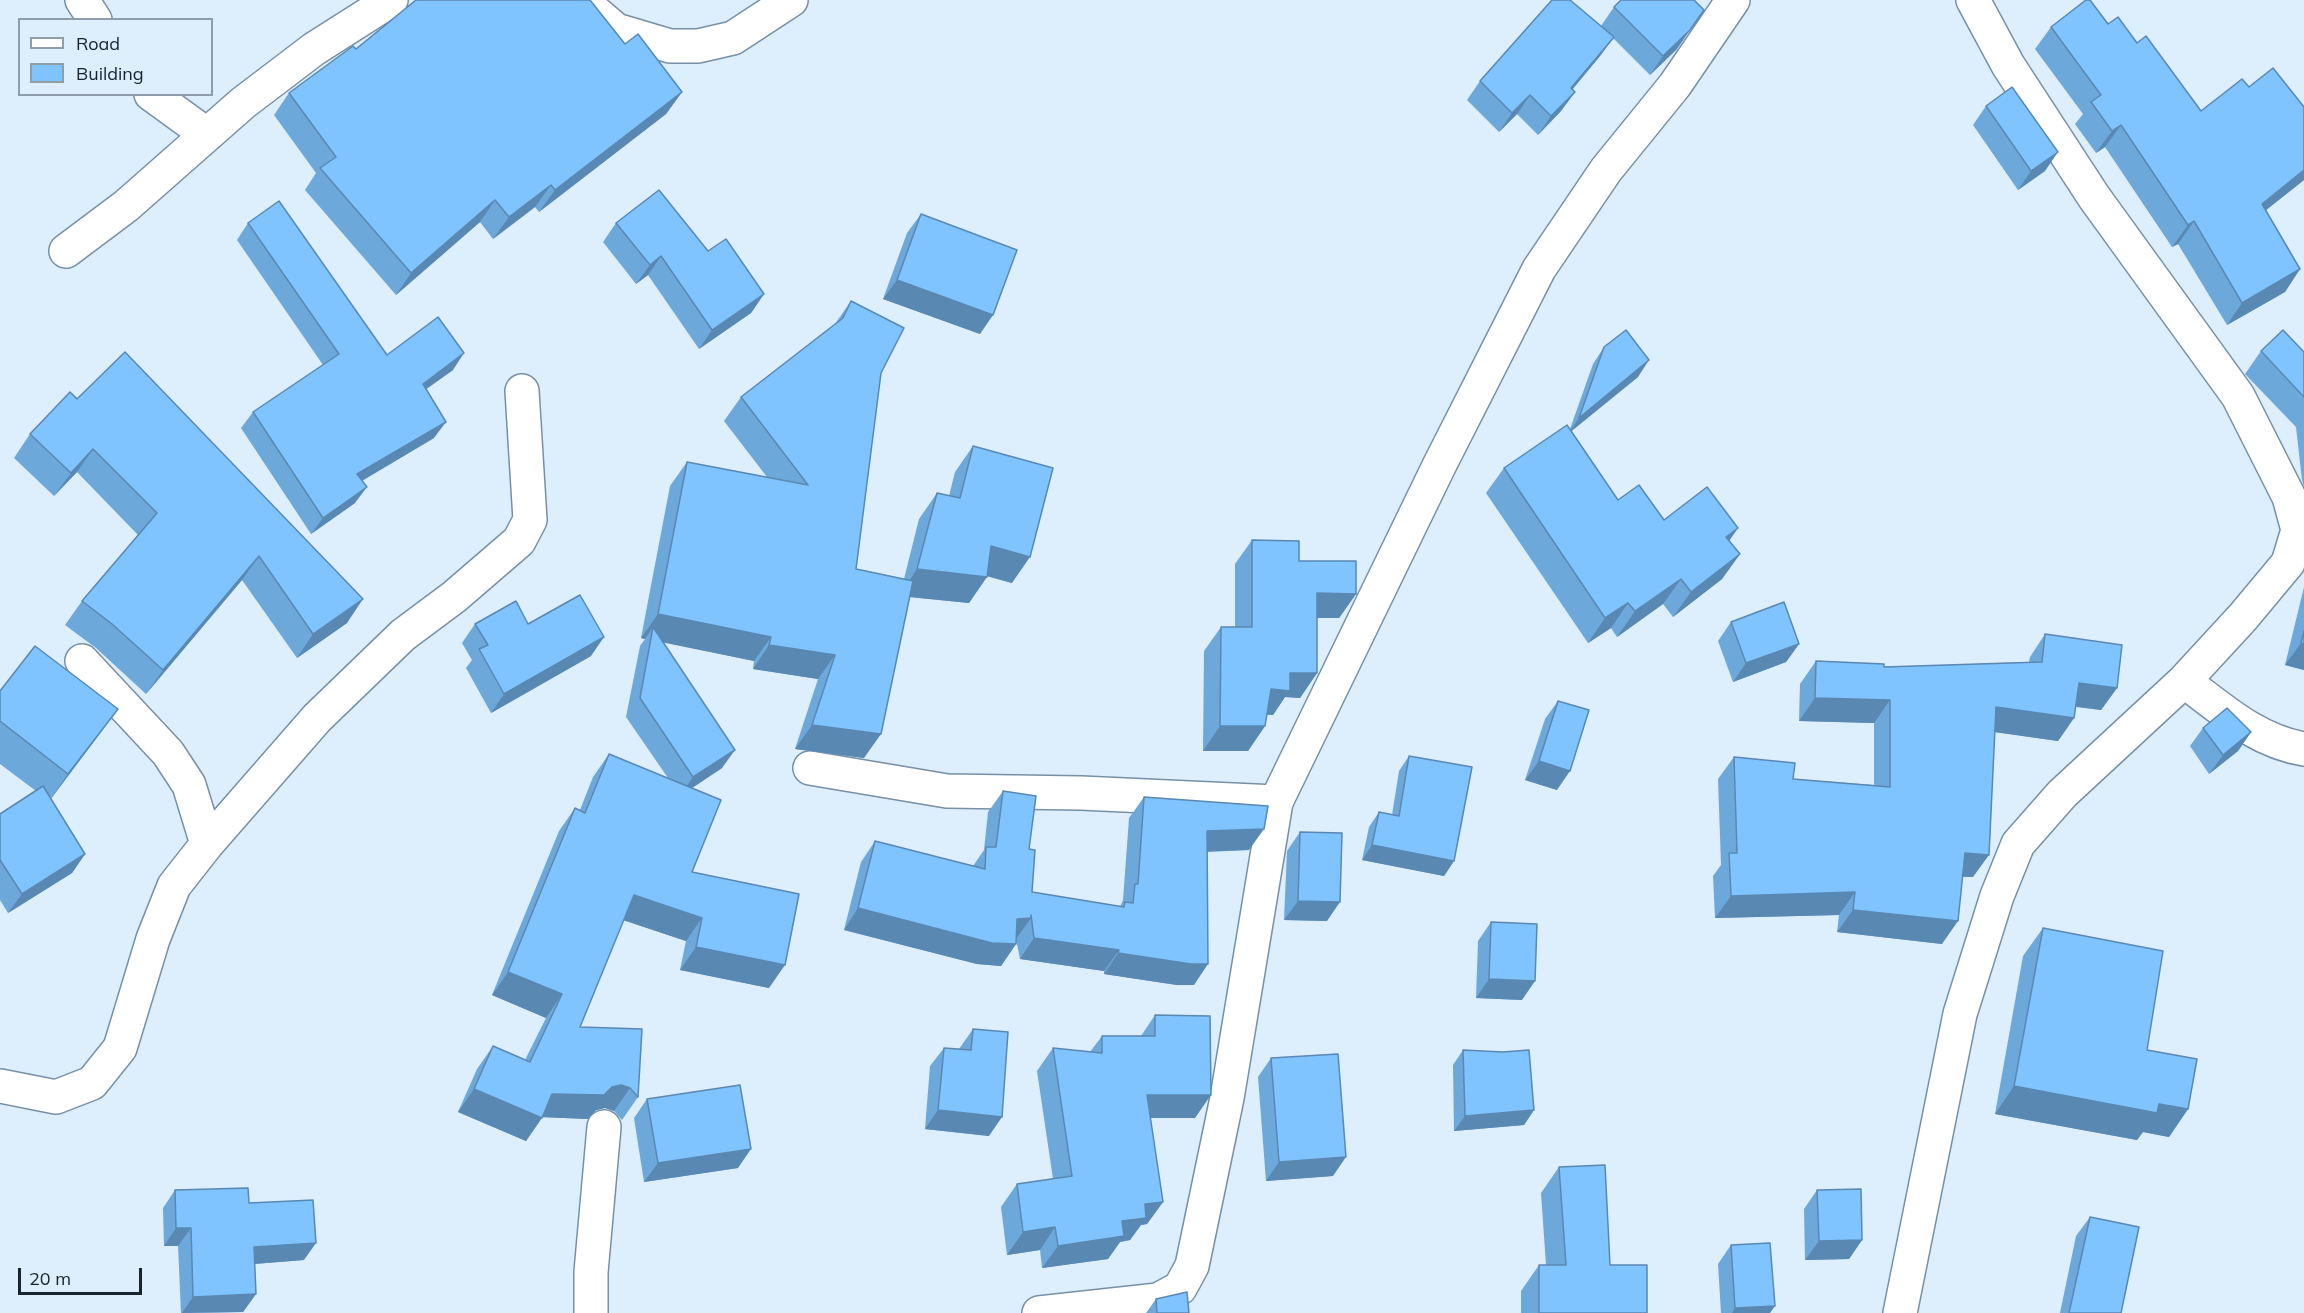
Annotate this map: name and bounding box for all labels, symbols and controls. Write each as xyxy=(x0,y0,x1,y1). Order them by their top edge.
legend xyxy=(18,18,213,96)
text: Road xyxy=(76,32,120,55)
text: Building xyxy=(76,62,144,85)
scale bar xyxy=(21,1256,146,1294)
text: 20 m xyxy=(29,1267,71,1290)

